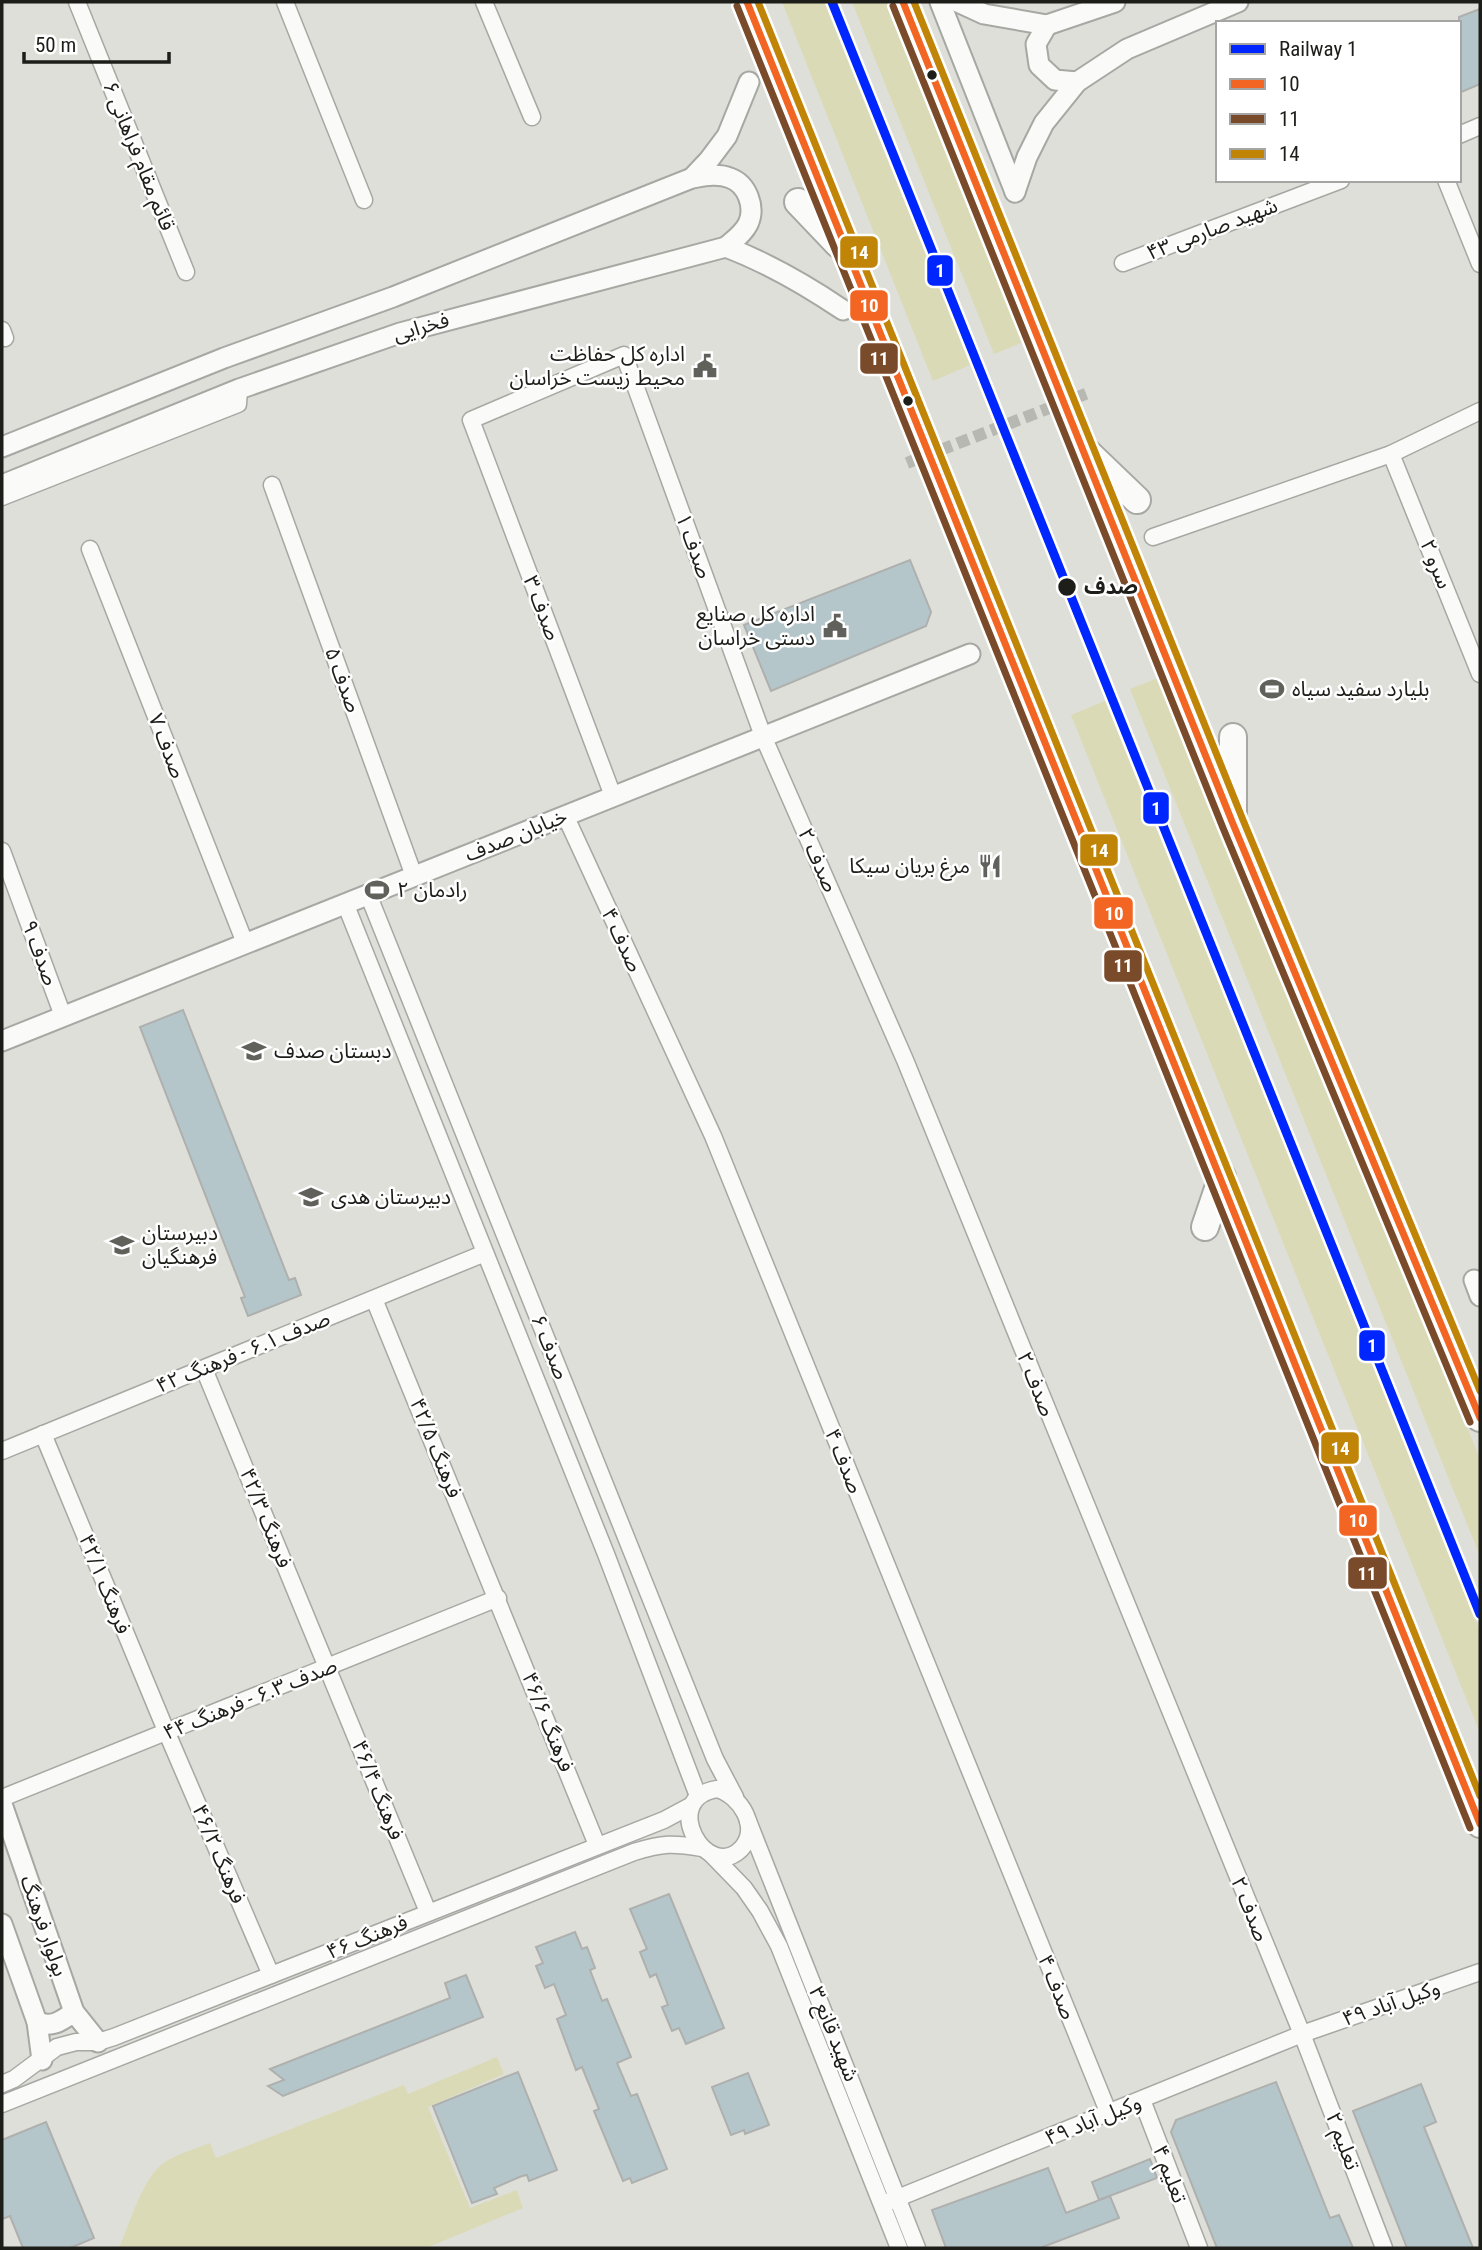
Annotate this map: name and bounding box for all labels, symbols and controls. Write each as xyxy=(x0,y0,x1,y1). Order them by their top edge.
scale bar xyxy=(24,21,170,65)
legend xyxy=(1216,21,1461,182)
text: 50 m xyxy=(35,33,76,57)
text: Railway 1 xyxy=(1279,37,1357,61)
unlabelled marker xyxy=(925,68,939,82)
text: 10 xyxy=(1279,72,1300,96)
street label: قائم مقام فراهانی ۶ xyxy=(94,78,180,236)
text: 11 xyxy=(1279,107,1300,131)
text: 14 xyxy=(1279,142,1300,166)
street label: شهید صارمی ۴۳ xyxy=(1143,193,1281,265)
line badge: 14 xyxy=(839,235,879,269)
text: 14 xyxy=(849,241,869,264)
line badge: 1 xyxy=(926,254,954,287)
text: 1 xyxy=(935,259,945,282)
line badge: 10 xyxy=(849,289,889,322)
text: 10 xyxy=(859,294,879,317)
street label: فخرایی xyxy=(390,308,452,346)
place label: اداره کل حفاظت محیط زیست خراسان xyxy=(509,342,685,390)
line badge: 11 xyxy=(859,342,899,375)
text: 11 xyxy=(869,347,889,370)
public building icon: اداره کل حفاظت محیط زیست خراسان xyxy=(691,352,719,380)
unlabelled marker xyxy=(901,394,915,408)
street label: صدف ۱ xyxy=(671,510,717,582)
street label: سرو ۲ xyxy=(1415,536,1457,592)
street label: صدف ۳ xyxy=(519,572,565,644)
place label: صدف xyxy=(1084,575,1138,599)
marker: صدف xyxy=(1056,576,1078,598)
place label: اداره کل صنایع دستی خراسان xyxy=(696,602,815,650)
public building icon: اداره کل صنایع دستی خراسان xyxy=(821,612,849,640)
street label: صدف ۵ xyxy=(320,644,366,716)
sports icon: بلیارد سفید سیاه xyxy=(1258,675,1286,703)
place label: بلیارد سفید سیاه xyxy=(1292,677,1429,701)
street label: صدف ۷ xyxy=(144,710,190,782)
line badge: 1 xyxy=(1142,791,1170,825)
text: 1 xyxy=(1151,797,1161,820)
street label: خیابان صدف xyxy=(461,804,571,866)
street label: صدف ۲ xyxy=(793,824,843,896)
line badge: 14 xyxy=(1079,833,1119,867)
text: 14 xyxy=(1089,839,1109,862)
restaurant icon: مرغ بریان سیکا xyxy=(976,852,1004,880)
place label: مرغ بریان سیکا xyxy=(849,854,970,881)
sports icon: رادمان ۲ xyxy=(363,876,391,904)
place label: رادمان ۲ xyxy=(397,878,468,902)
line badge: 10 xyxy=(1093,896,1134,930)
text: 10 xyxy=(1104,902,1124,925)
street label: صدف ۴ xyxy=(597,904,647,976)
street label: صدف ۹ xyxy=(17,917,63,989)
line badge: 11 xyxy=(1103,949,1143,983)
text: 11 xyxy=(1113,954,1133,977)
school or university icon: دبستان صدف xyxy=(240,1037,268,1065)
place label: دبستان صدف xyxy=(274,1039,391,1063)
school or university icon: دبیرستان هدی xyxy=(297,1183,325,1211)
place label: دبیرستان هدی xyxy=(331,1185,451,1209)
place label: دبیرستان فرهنگیان xyxy=(142,1221,218,1269)
school or university icon: دبیرستان فرهنگیان xyxy=(108,1231,136,1259)
street label: صدف ۶.۱ - فرهنگ ۴۲ xyxy=(153,1306,334,1398)
street label: صدف ۶ xyxy=(526,1311,574,1383)
line badge: 1 xyxy=(1358,1329,1386,1362)
text: 1 xyxy=(1367,1334,1377,1357)
street label: صدف ۲ xyxy=(1012,1348,1060,1420)
street label: فرهنگ ۴۲/۵ xyxy=(405,1395,467,1501)
street label: صدف ۴ xyxy=(820,1425,868,1497)
line badge: 14 xyxy=(1320,1431,1360,1465)
text: 14 xyxy=(1330,1437,1350,1460)
street label: فرهنگ ۴۲/۳ xyxy=(235,1465,297,1571)
line badge: 10 xyxy=(1338,1504,1378,1537)
text: 10 xyxy=(1348,1509,1368,1532)
street label: فرهنگ ۴۲/۱ xyxy=(74,1531,136,1637)
line badge: 11 xyxy=(1347,1556,1388,1590)
text: 11 xyxy=(1357,1562,1377,1585)
street label: صدف ۶.۳ - فرهنگ ۴۴ xyxy=(160,1653,341,1745)
street label: فرهنگ ۴۶/۶ xyxy=(517,1669,579,1775)
street label: فرهنگ ۴۶/۴ xyxy=(347,1737,409,1843)
street label: فرهنگ ۴۶/۲ xyxy=(187,1801,251,1907)
street label: بولوار فرهنگ xyxy=(16,1872,72,1980)
street label: صدف ۲ xyxy=(1226,1873,1274,1945)
street label: فرهنگ ۴۶ xyxy=(323,1910,411,1964)
street label: صدف ۴ xyxy=(1033,1951,1081,2023)
street label: ۴۹ وکیل آباد xyxy=(1339,1975,1443,2031)
street label: شهید قانع ۳ xyxy=(801,1983,864,2086)
street label: وکیل آباد ۴۹ xyxy=(1041,2090,1145,2150)
street label: تعلیم ۲ xyxy=(1318,2109,1365,2174)
street label: تعلیم ۴ xyxy=(1145,2142,1192,2207)

